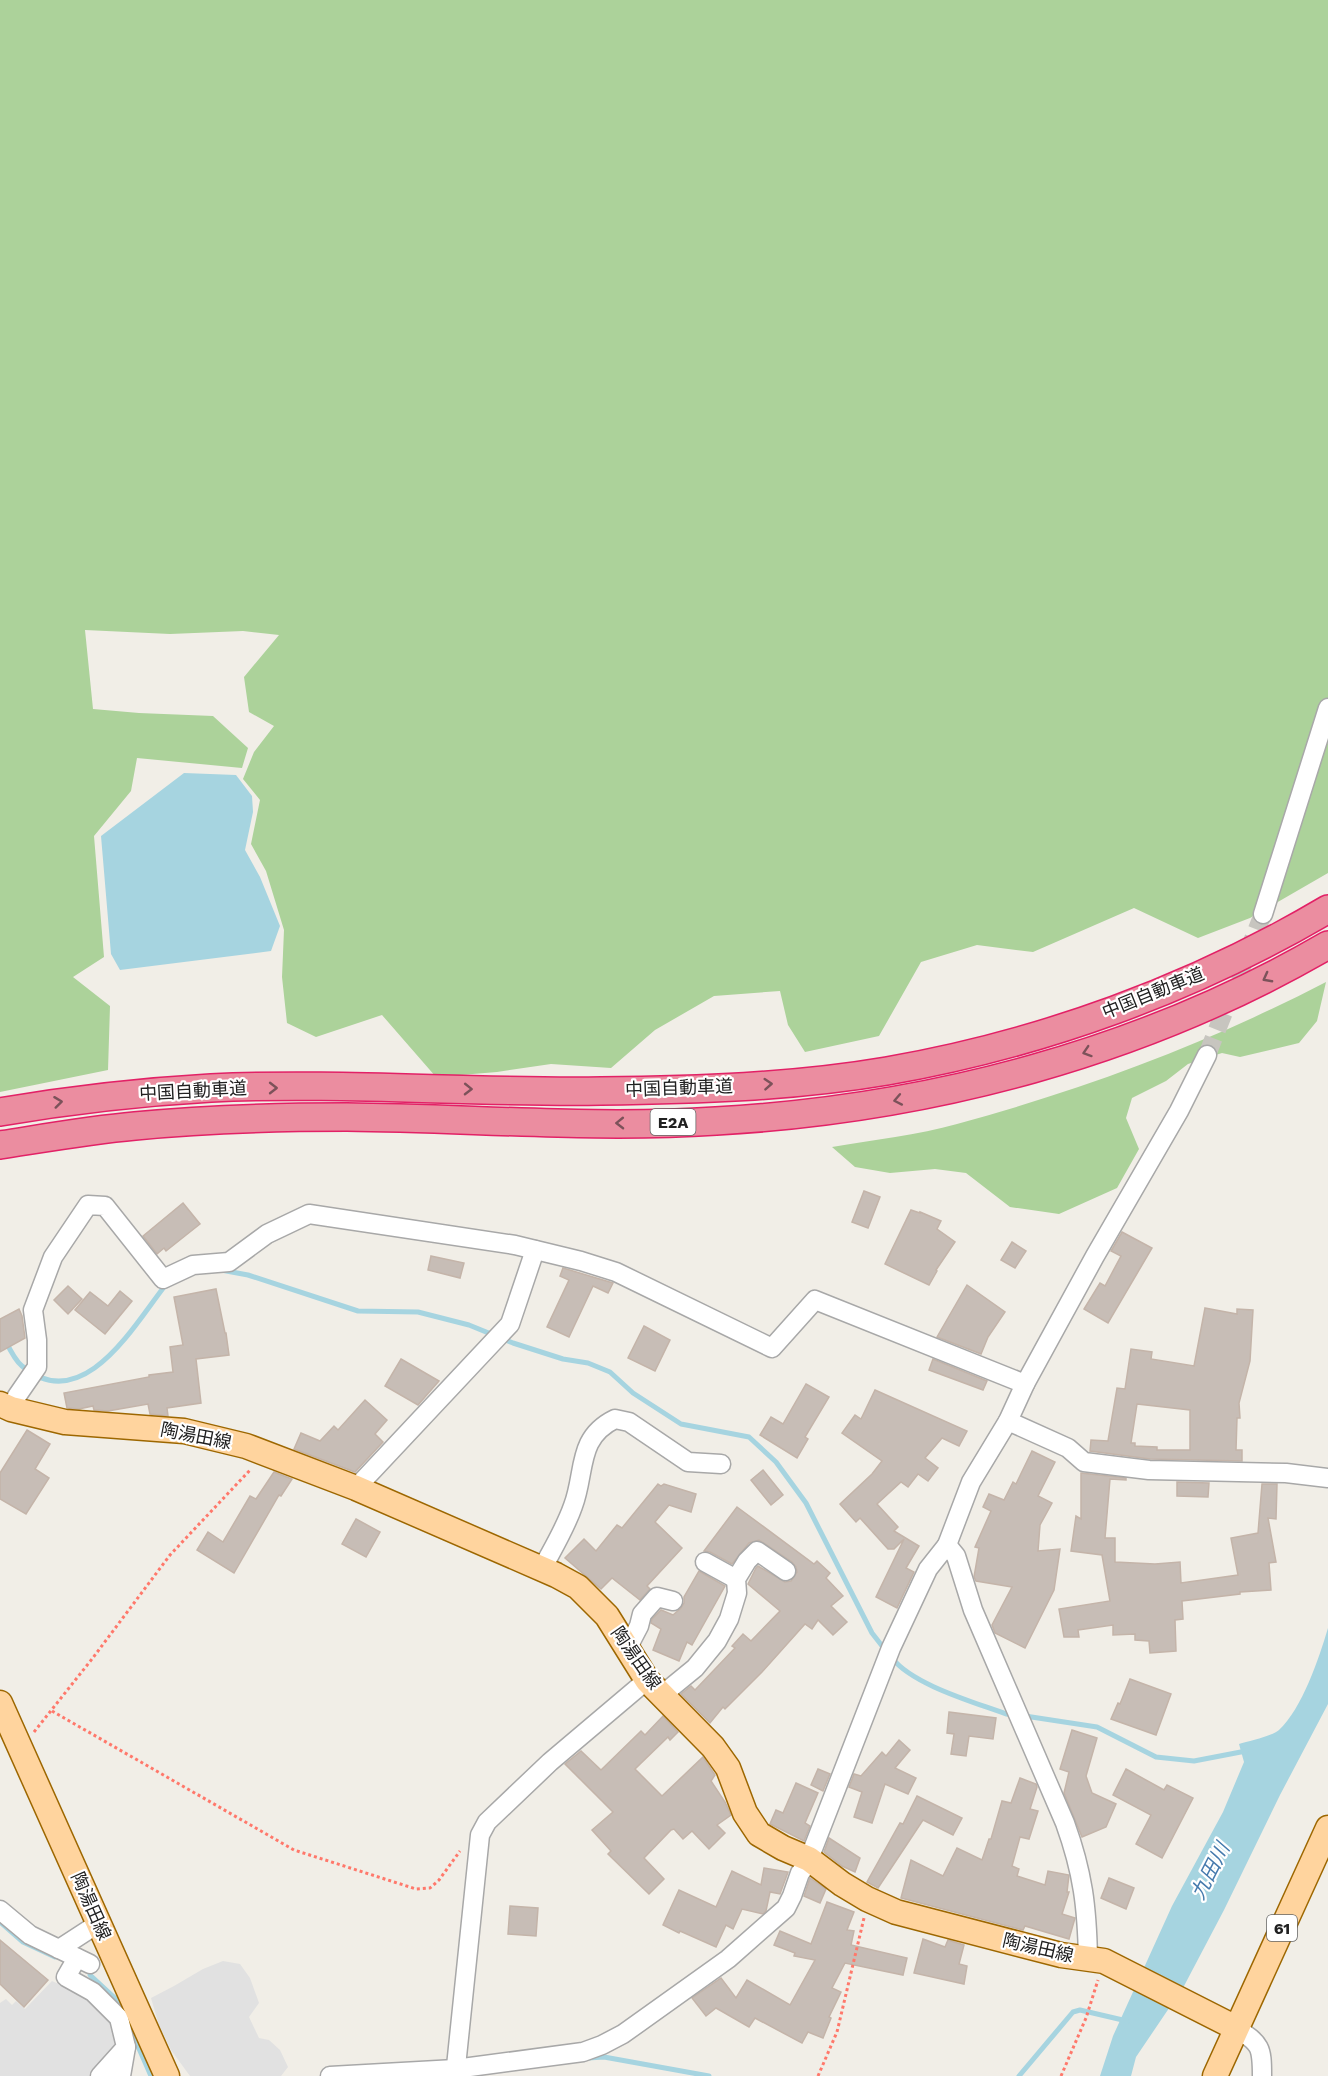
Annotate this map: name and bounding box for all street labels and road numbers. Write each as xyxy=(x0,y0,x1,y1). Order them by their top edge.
street label: 中国自動車道 xyxy=(1099,963,1207,1023)
street label: 中国自動車道 xyxy=(625,1075,733,1100)
street label: 中国自動車道 xyxy=(138,1077,247,1104)
road number: E2A xyxy=(650,1109,696,1135)
street label: 陶湯田線 xyxy=(159,1418,233,1453)
street label: 陶湯田線 xyxy=(607,1622,666,1693)
street label: 陶湯田線 xyxy=(67,1869,116,1943)
road number: 61 xyxy=(1267,1915,1297,1941)
street label: 陶湯田線 xyxy=(1001,1929,1076,1966)

